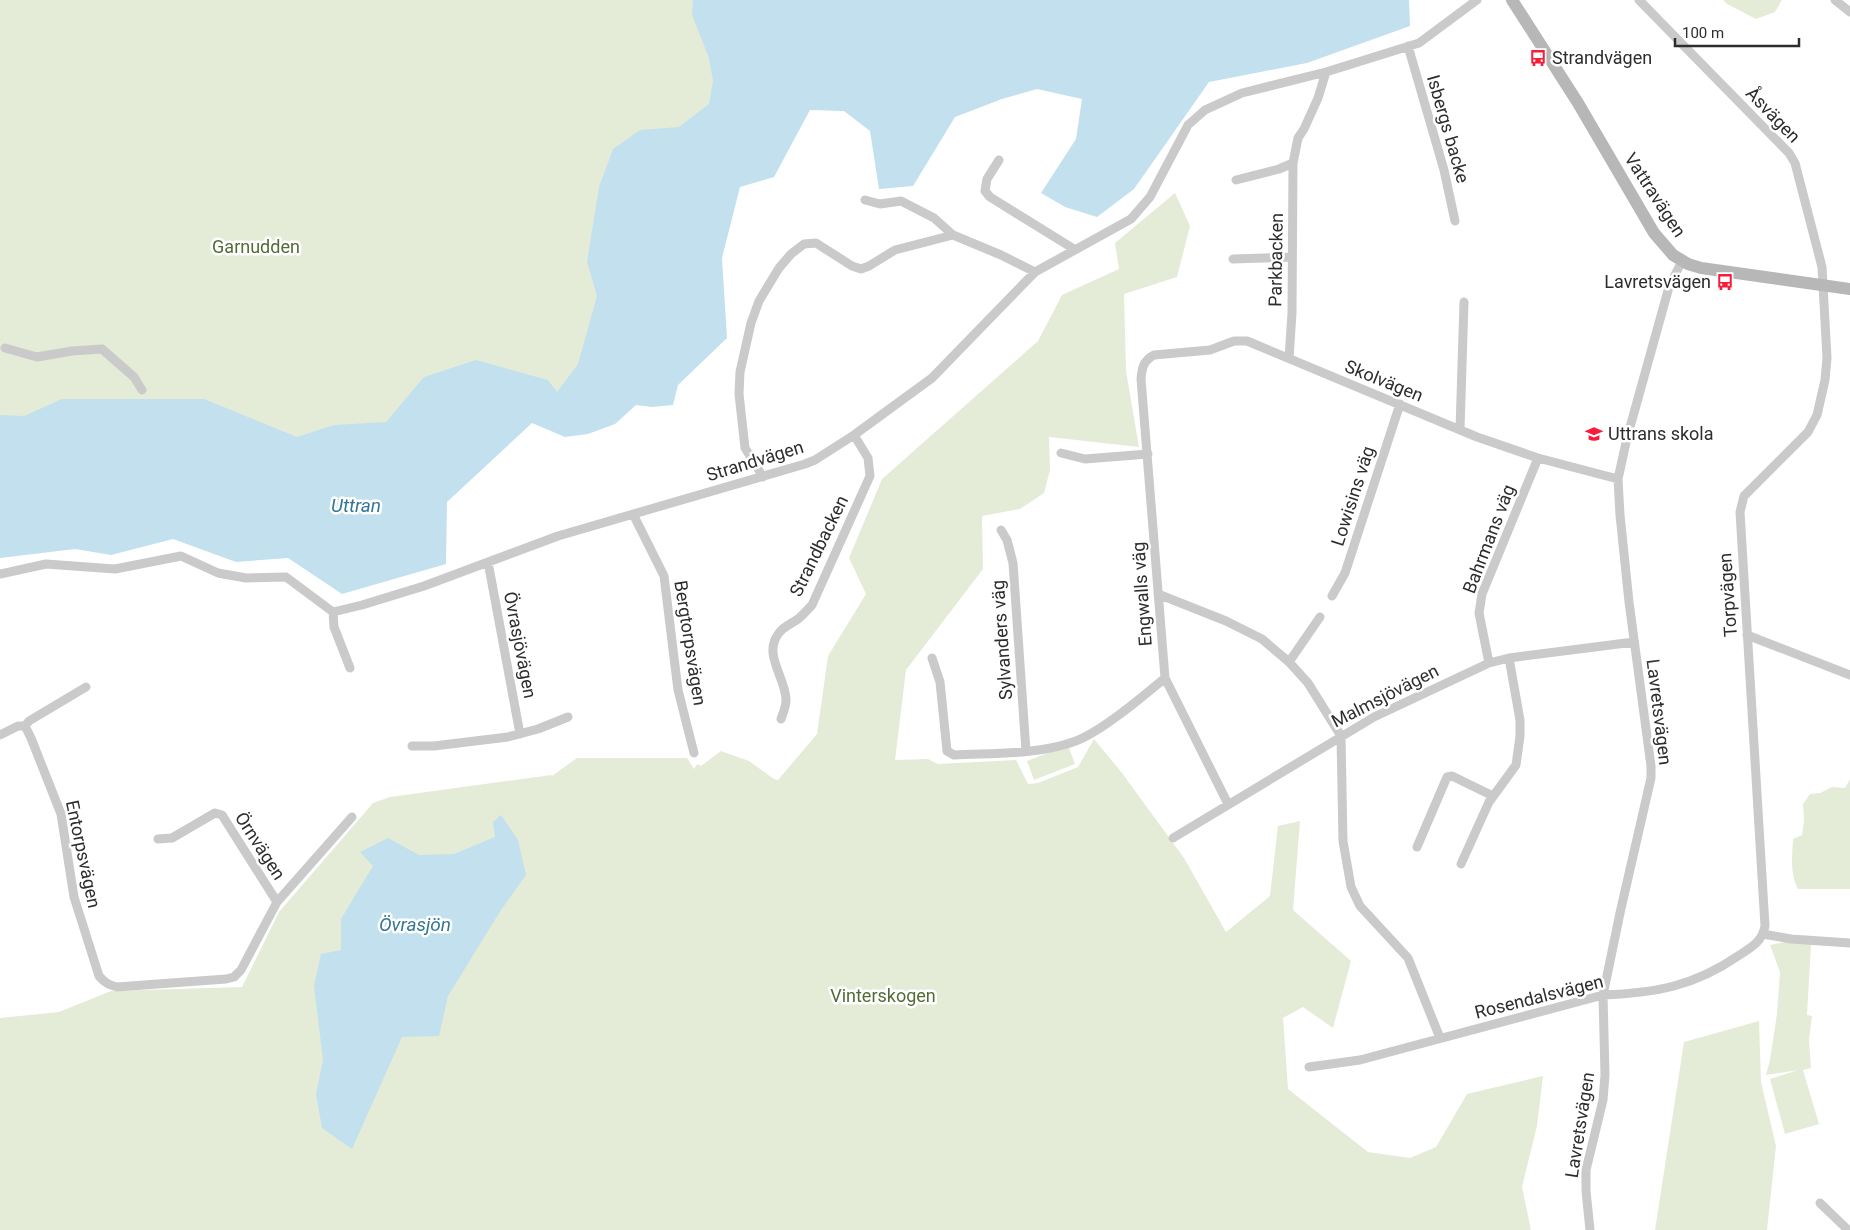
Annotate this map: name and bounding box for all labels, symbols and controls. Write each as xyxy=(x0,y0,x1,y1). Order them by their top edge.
scale bar xyxy=(1675,15,1799,47)
text: 100 m xyxy=(1682,24,1724,42)
place label: Strandvägen xyxy=(1552,47,1652,68)
bus stop icon: Strandvägen xyxy=(1528,48,1548,68)
street label: Isbergs backe xyxy=(1423,72,1474,185)
street label: Åsvägen xyxy=(1742,82,1806,147)
street label: Vattravägen xyxy=(1620,149,1690,241)
street label: Parkbacken xyxy=(1264,213,1287,307)
park label: Garnudden xyxy=(212,236,300,257)
place label: Lavretsvägen xyxy=(1604,271,1711,292)
bus stop icon: Lavretsvägen xyxy=(1715,272,1735,292)
street label: Skolvägen xyxy=(1342,355,1426,406)
place label: Uttrans skola xyxy=(1608,423,1714,444)
school or university icon: Uttrans skola xyxy=(1584,424,1604,444)
street label: Strandvägen xyxy=(704,436,806,485)
street label: Lowisins väg xyxy=(1327,443,1379,548)
street label: Bahrmans väg xyxy=(1458,481,1519,596)
street label: Strandbacken xyxy=(785,492,852,600)
water label: Uttran xyxy=(331,494,381,517)
street label: Engwalls väg xyxy=(1127,541,1156,647)
street label: Torpvägen xyxy=(1714,552,1741,638)
street label: Bergtorpsvägen xyxy=(670,579,711,707)
street label: Sylvanders väg xyxy=(987,579,1016,701)
street label: Övrasjövägen xyxy=(500,590,541,700)
street label: Lavretsvägen xyxy=(1643,658,1676,766)
street label: Malmsjövägen xyxy=(1328,660,1442,732)
street label: Entorpsvägen xyxy=(62,798,105,910)
street label: Örnvägen xyxy=(231,808,290,883)
water label: Övrasjön xyxy=(379,913,451,936)
street label: Rosendalsvägen xyxy=(1472,970,1605,1023)
park label: Vinterskogen xyxy=(830,985,936,1006)
street label: Lavretsvägen xyxy=(1561,1071,1598,1179)

